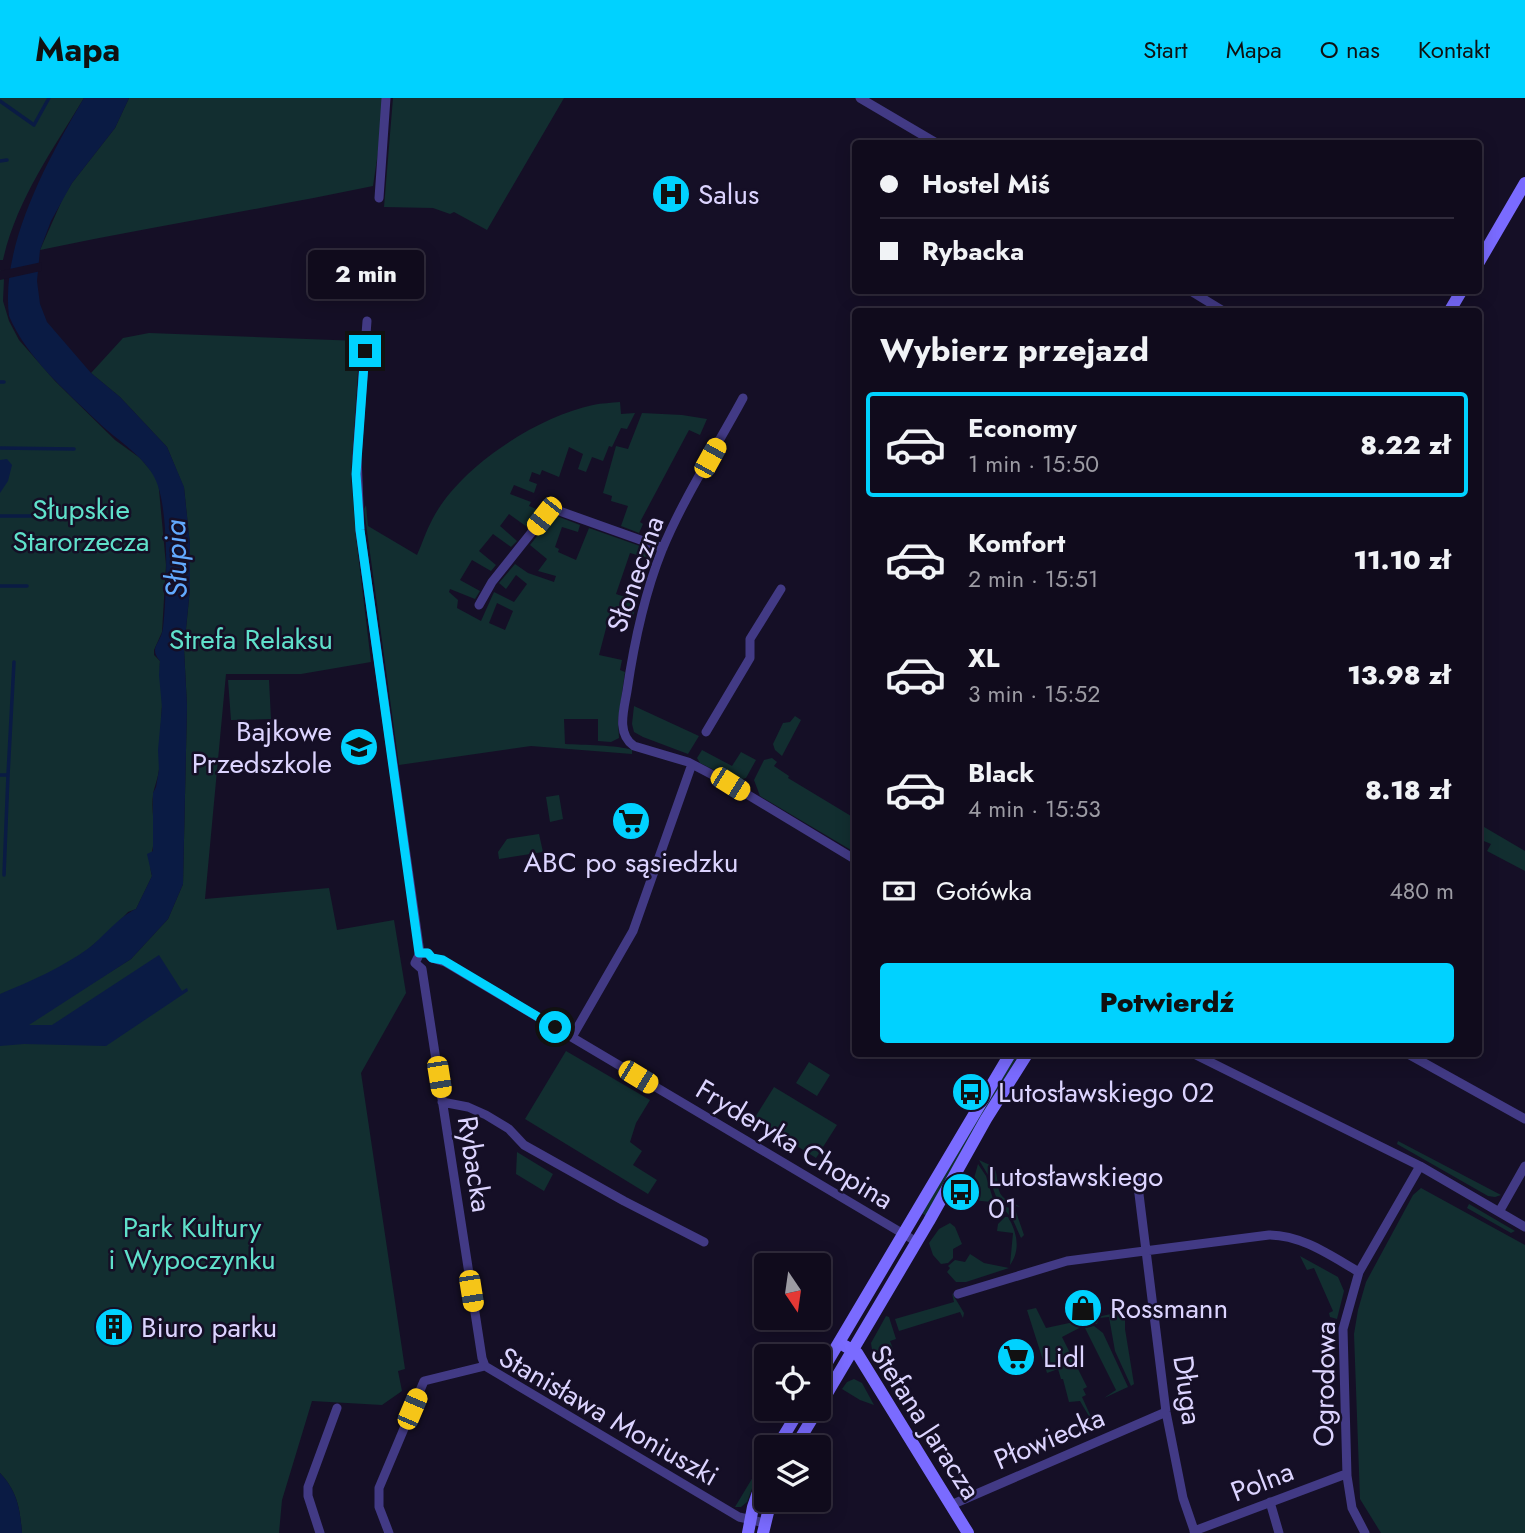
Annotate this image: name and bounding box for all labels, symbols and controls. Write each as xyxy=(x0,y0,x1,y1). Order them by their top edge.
text: Mapa xyxy=(35,26,120,73)
text: Start xyxy=(1143,32,1188,67)
text: Mapa xyxy=(1226,32,1282,67)
text: O nas xyxy=(1320,32,1380,67)
text: Kontakt xyxy=(1418,32,1490,67)
text: Hostel Miś xyxy=(922,165,1050,203)
hospital icon: Salus xyxy=(650,173,692,215)
place label: Salus xyxy=(698,174,759,215)
text: Rybacka xyxy=(922,232,1024,270)
callout: 2 min xyxy=(307,250,423,299)
text: 2 min xyxy=(335,257,397,291)
text: Wybierz przejazd xyxy=(880,327,1149,373)
route end xyxy=(349,335,381,367)
text: Economy xyxy=(968,409,1077,447)
icon: car xyxy=(884,413,947,476)
text: 8.22 zł xyxy=(1360,426,1450,464)
car xyxy=(691,435,730,481)
text: 1 min · 15:50 xyxy=(968,447,1099,481)
park label: Słupskie Starorzecza xyxy=(12,489,150,562)
car xyxy=(523,493,566,539)
street label: Słoneczna xyxy=(596,510,674,638)
water label: Słupia xyxy=(153,519,198,599)
text: Komfort xyxy=(968,524,1065,562)
icon: car xyxy=(884,528,947,591)
text: 11.10 zł xyxy=(1353,541,1450,579)
text: 2 min · 15:51 xyxy=(968,562,1098,596)
park label: Strefa Relaksu xyxy=(169,619,333,660)
text: XL xyxy=(968,639,1000,677)
icon: car xyxy=(884,643,947,706)
text: 13.98 zł xyxy=(1347,656,1450,694)
text: 3 min · 15:52 xyxy=(968,677,1100,711)
place label: Bajkowe Przedszkole xyxy=(192,711,332,784)
school or university icon: Bajkowe Przedszkole xyxy=(338,726,380,768)
text: Black xyxy=(968,754,1034,792)
icon: car xyxy=(884,758,947,821)
car xyxy=(707,764,754,804)
text: 8.18 zł xyxy=(1365,771,1450,809)
text: 4 min · 15:53 xyxy=(968,792,1101,826)
supermarket icon: ABC po sąsiedzku xyxy=(610,800,652,842)
place label: ABC po sąsiedzku xyxy=(524,842,738,883)
icon: cash xyxy=(880,872,918,910)
text: Gotówka xyxy=(936,872,1032,910)
text: 480 m xyxy=(1389,874,1454,908)
button: Potwierdź xyxy=(880,963,1454,1043)
route start xyxy=(539,1011,571,1043)
car xyxy=(426,1055,453,1099)
car xyxy=(615,1057,662,1097)
street label: Fryderyka Chopina xyxy=(688,1069,901,1220)
bus stop icon: Lutosławskiego 02 xyxy=(950,1071,992,1113)
place label: Lutosławskiego 02 xyxy=(998,1072,1215,1113)
street label: Rybacka xyxy=(447,1113,502,1215)
place label: Lutosławskiego 01 xyxy=(988,1156,1163,1229)
bus stop icon: Lutosławskiego 01 xyxy=(940,1171,982,1213)
park label: Park Kultury i Wypoczynku xyxy=(108,1207,276,1280)
north arrow xyxy=(754,1253,831,1330)
map controls xyxy=(754,1253,831,1512)
car xyxy=(458,1269,485,1313)
shop icon: Rossmann xyxy=(1062,1287,1104,1329)
place label: Rossmann xyxy=(1110,1288,1228,1329)
building icon: Biuro parku xyxy=(93,1306,135,1348)
place label: Biuro parku xyxy=(141,1307,277,1348)
street label: Ogrodowa xyxy=(1303,1321,1346,1447)
supermarket icon: Lidl xyxy=(995,1336,1037,1378)
street label: Stanisława Moniuszki xyxy=(491,1337,726,1496)
street label: Stefana Jaracza xyxy=(860,1337,991,1508)
place label: Lidl xyxy=(1043,1337,1085,1378)
button: locate xyxy=(754,1344,831,1421)
street label: Długa xyxy=(1162,1353,1213,1427)
car xyxy=(395,1386,430,1432)
street label: Płowiecka xyxy=(988,1397,1111,1480)
button: layers xyxy=(754,1435,831,1512)
street label: Polna xyxy=(1225,1451,1300,1512)

